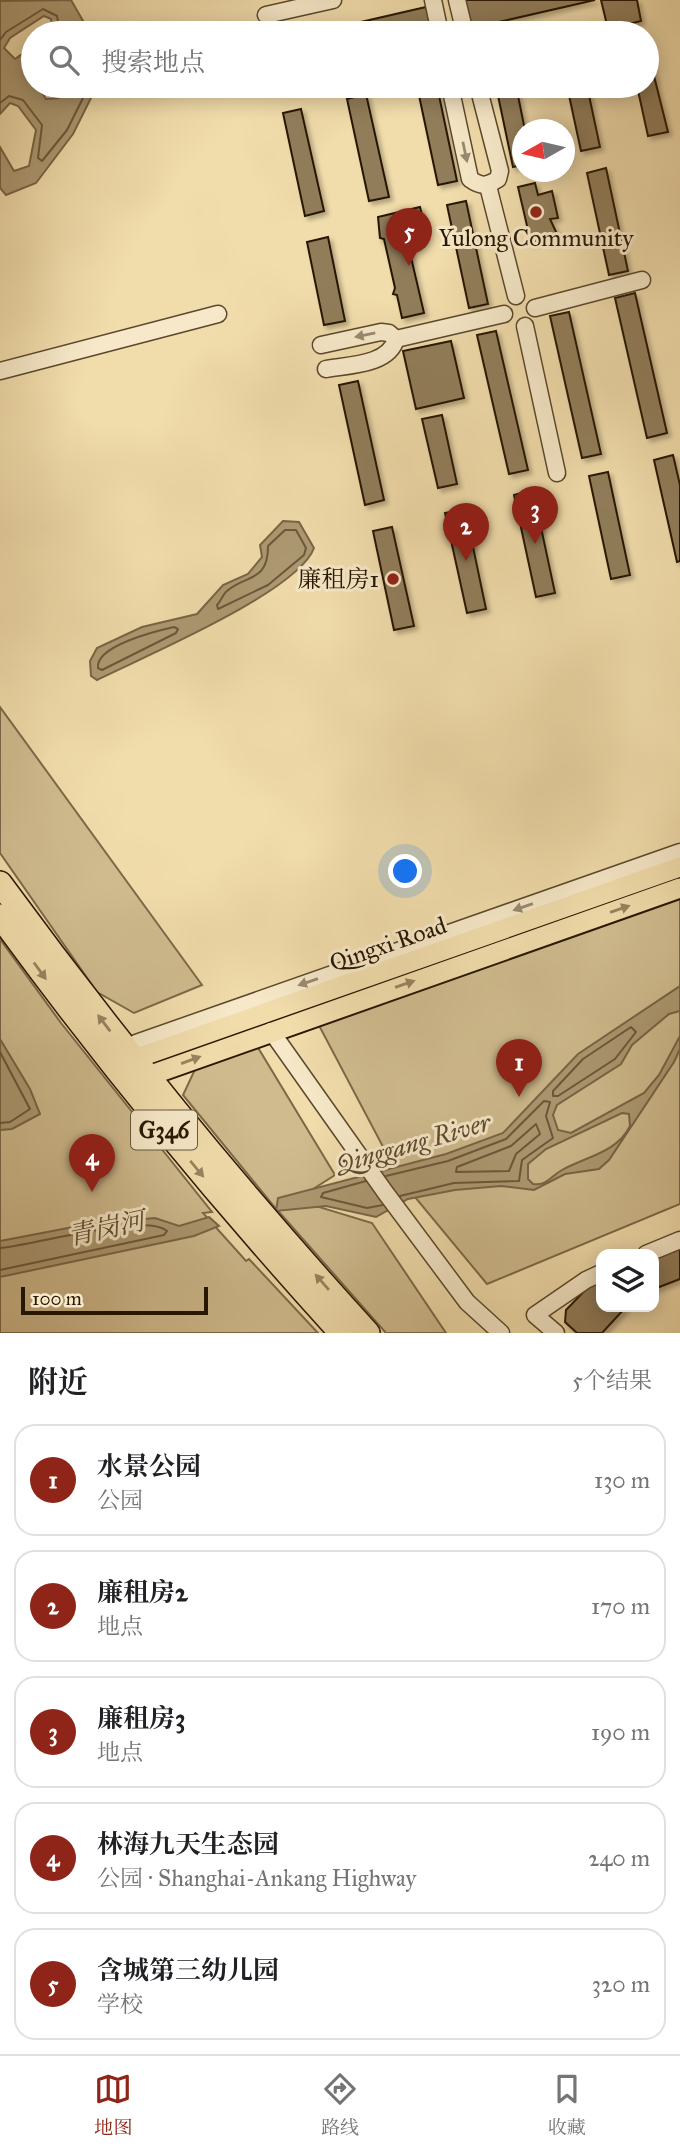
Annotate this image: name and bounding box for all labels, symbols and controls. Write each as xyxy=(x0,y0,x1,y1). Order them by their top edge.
search box xyxy=(21,21,659,98)
icon: search xyxy=(45,41,83,79)
text: 搜索地点 xyxy=(101,46,205,78)
north arrow xyxy=(512,119,575,182)
one-way arrow xyxy=(459,142,470,164)
marker: Yulong Community xyxy=(528,204,544,220)
pin: 5 xyxy=(386,208,432,266)
place label: Yulong Community xyxy=(438,223,634,253)
one-way arrow xyxy=(354,330,376,341)
pin: 3 xyxy=(512,486,558,544)
pin: 2 xyxy=(443,503,489,561)
place label: 廉租房1 xyxy=(298,564,379,594)
marker: 廉租房1 xyxy=(385,571,401,587)
your location xyxy=(388,854,422,888)
one-way arrow xyxy=(513,902,534,913)
one-way arrow xyxy=(610,903,631,914)
street label: Qingxi Road xyxy=(326,910,450,978)
one-way arrow xyxy=(33,962,47,981)
one-way arrow xyxy=(298,977,319,988)
one-way arrow xyxy=(395,978,416,989)
one-way arrow xyxy=(97,1014,111,1032)
pin: 1 xyxy=(496,1039,542,1097)
one-way arrow xyxy=(180,1054,201,1065)
water label: Qinggang River xyxy=(330,1105,495,1181)
road number: G346 xyxy=(131,1110,197,1149)
pin: 4 xyxy=(69,1134,115,1192)
one-way arrow xyxy=(189,1159,204,1177)
water label: 青岗河 xyxy=(65,1203,151,1252)
map controls xyxy=(596,1249,659,1312)
button: layers xyxy=(596,1249,659,1312)
one-way arrow xyxy=(315,1274,330,1291)
scale bar xyxy=(21,1284,208,1316)
text: 100 m xyxy=(32,1287,82,1310)
text: 附近 xyxy=(28,1364,88,1400)
text: 5个结果 xyxy=(572,1366,652,1394)
text: 水景公园 xyxy=(97,1450,201,1482)
text: 1 xyxy=(48,1466,58,1494)
text: 130 m xyxy=(594,1466,650,1494)
text: 公园 xyxy=(97,1486,143,1514)
text: 廉租房2 xyxy=(97,1576,188,1608)
text: 2 xyxy=(47,1592,59,1620)
text: 170 m xyxy=(591,1592,650,1620)
text: 地点 xyxy=(97,1612,143,1640)
text: 廉租房3 xyxy=(97,1702,185,1734)
text: 3 xyxy=(48,1718,58,1746)
text: 190 m xyxy=(591,1718,650,1746)
text: 地点 xyxy=(97,1738,143,1766)
text: 林海九天生态园 xyxy=(97,1828,279,1860)
text: 4 xyxy=(47,1844,59,1872)
text: 240 m xyxy=(588,1844,650,1872)
text: 公园 · Shanghai-Ankang Highway xyxy=(97,1864,416,1892)
text: 含城第三幼儿园 xyxy=(97,1954,279,1986)
text: 5 xyxy=(48,1970,58,1998)
text: 320 m xyxy=(592,1970,650,1998)
text: 学校 xyxy=(97,1990,143,2018)
tab: 地图 xyxy=(94,2070,132,2139)
tab: 路线 xyxy=(321,2070,359,2139)
tab: 收藏 xyxy=(548,2070,586,2139)

